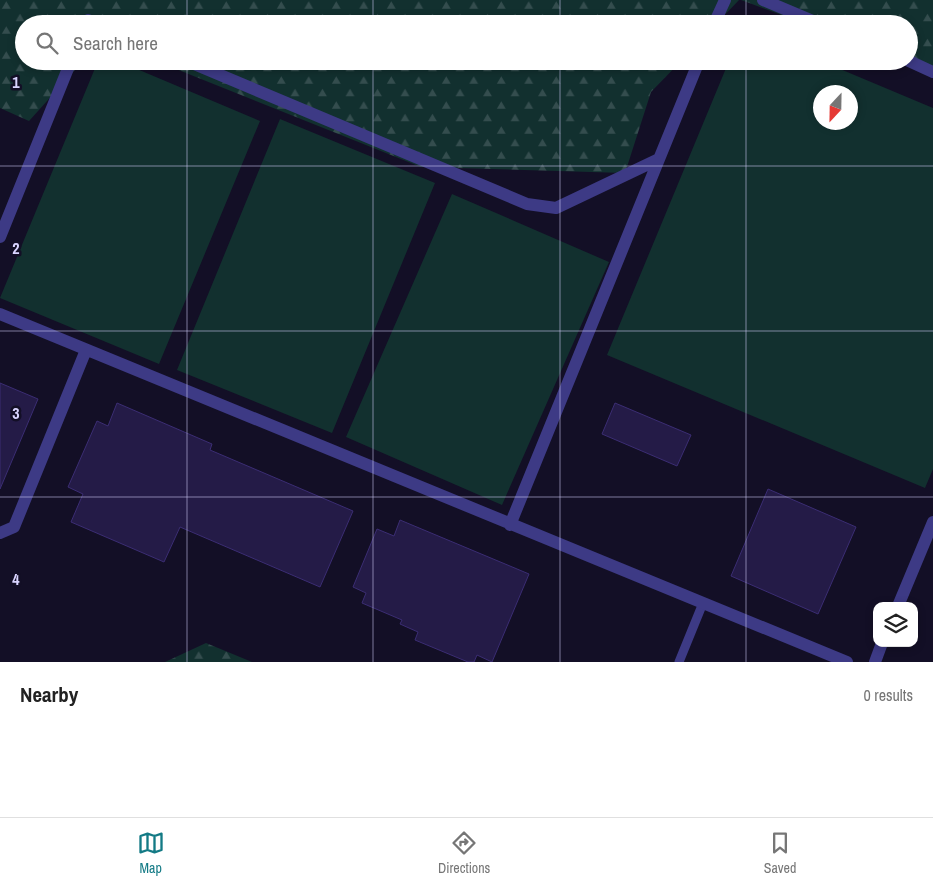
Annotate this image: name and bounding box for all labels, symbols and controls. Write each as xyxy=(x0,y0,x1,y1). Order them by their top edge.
search box xyxy=(15,15,918,70)
icon: search xyxy=(33,29,61,57)
text: Search here xyxy=(73,30,158,56)
text: 1 xyxy=(12,71,20,93)
north arrow xyxy=(813,85,858,130)
text: 2 xyxy=(12,237,20,259)
text: 3 xyxy=(12,402,20,424)
text: 4 xyxy=(12,568,20,590)
map controls xyxy=(873,602,918,647)
button: layers xyxy=(873,602,918,647)
text: Nearby xyxy=(20,680,78,709)
text: 0 results xyxy=(863,684,913,706)
tab: Map xyxy=(137,829,165,877)
tab: Directions xyxy=(438,829,490,877)
tab: Saved xyxy=(764,829,796,877)

